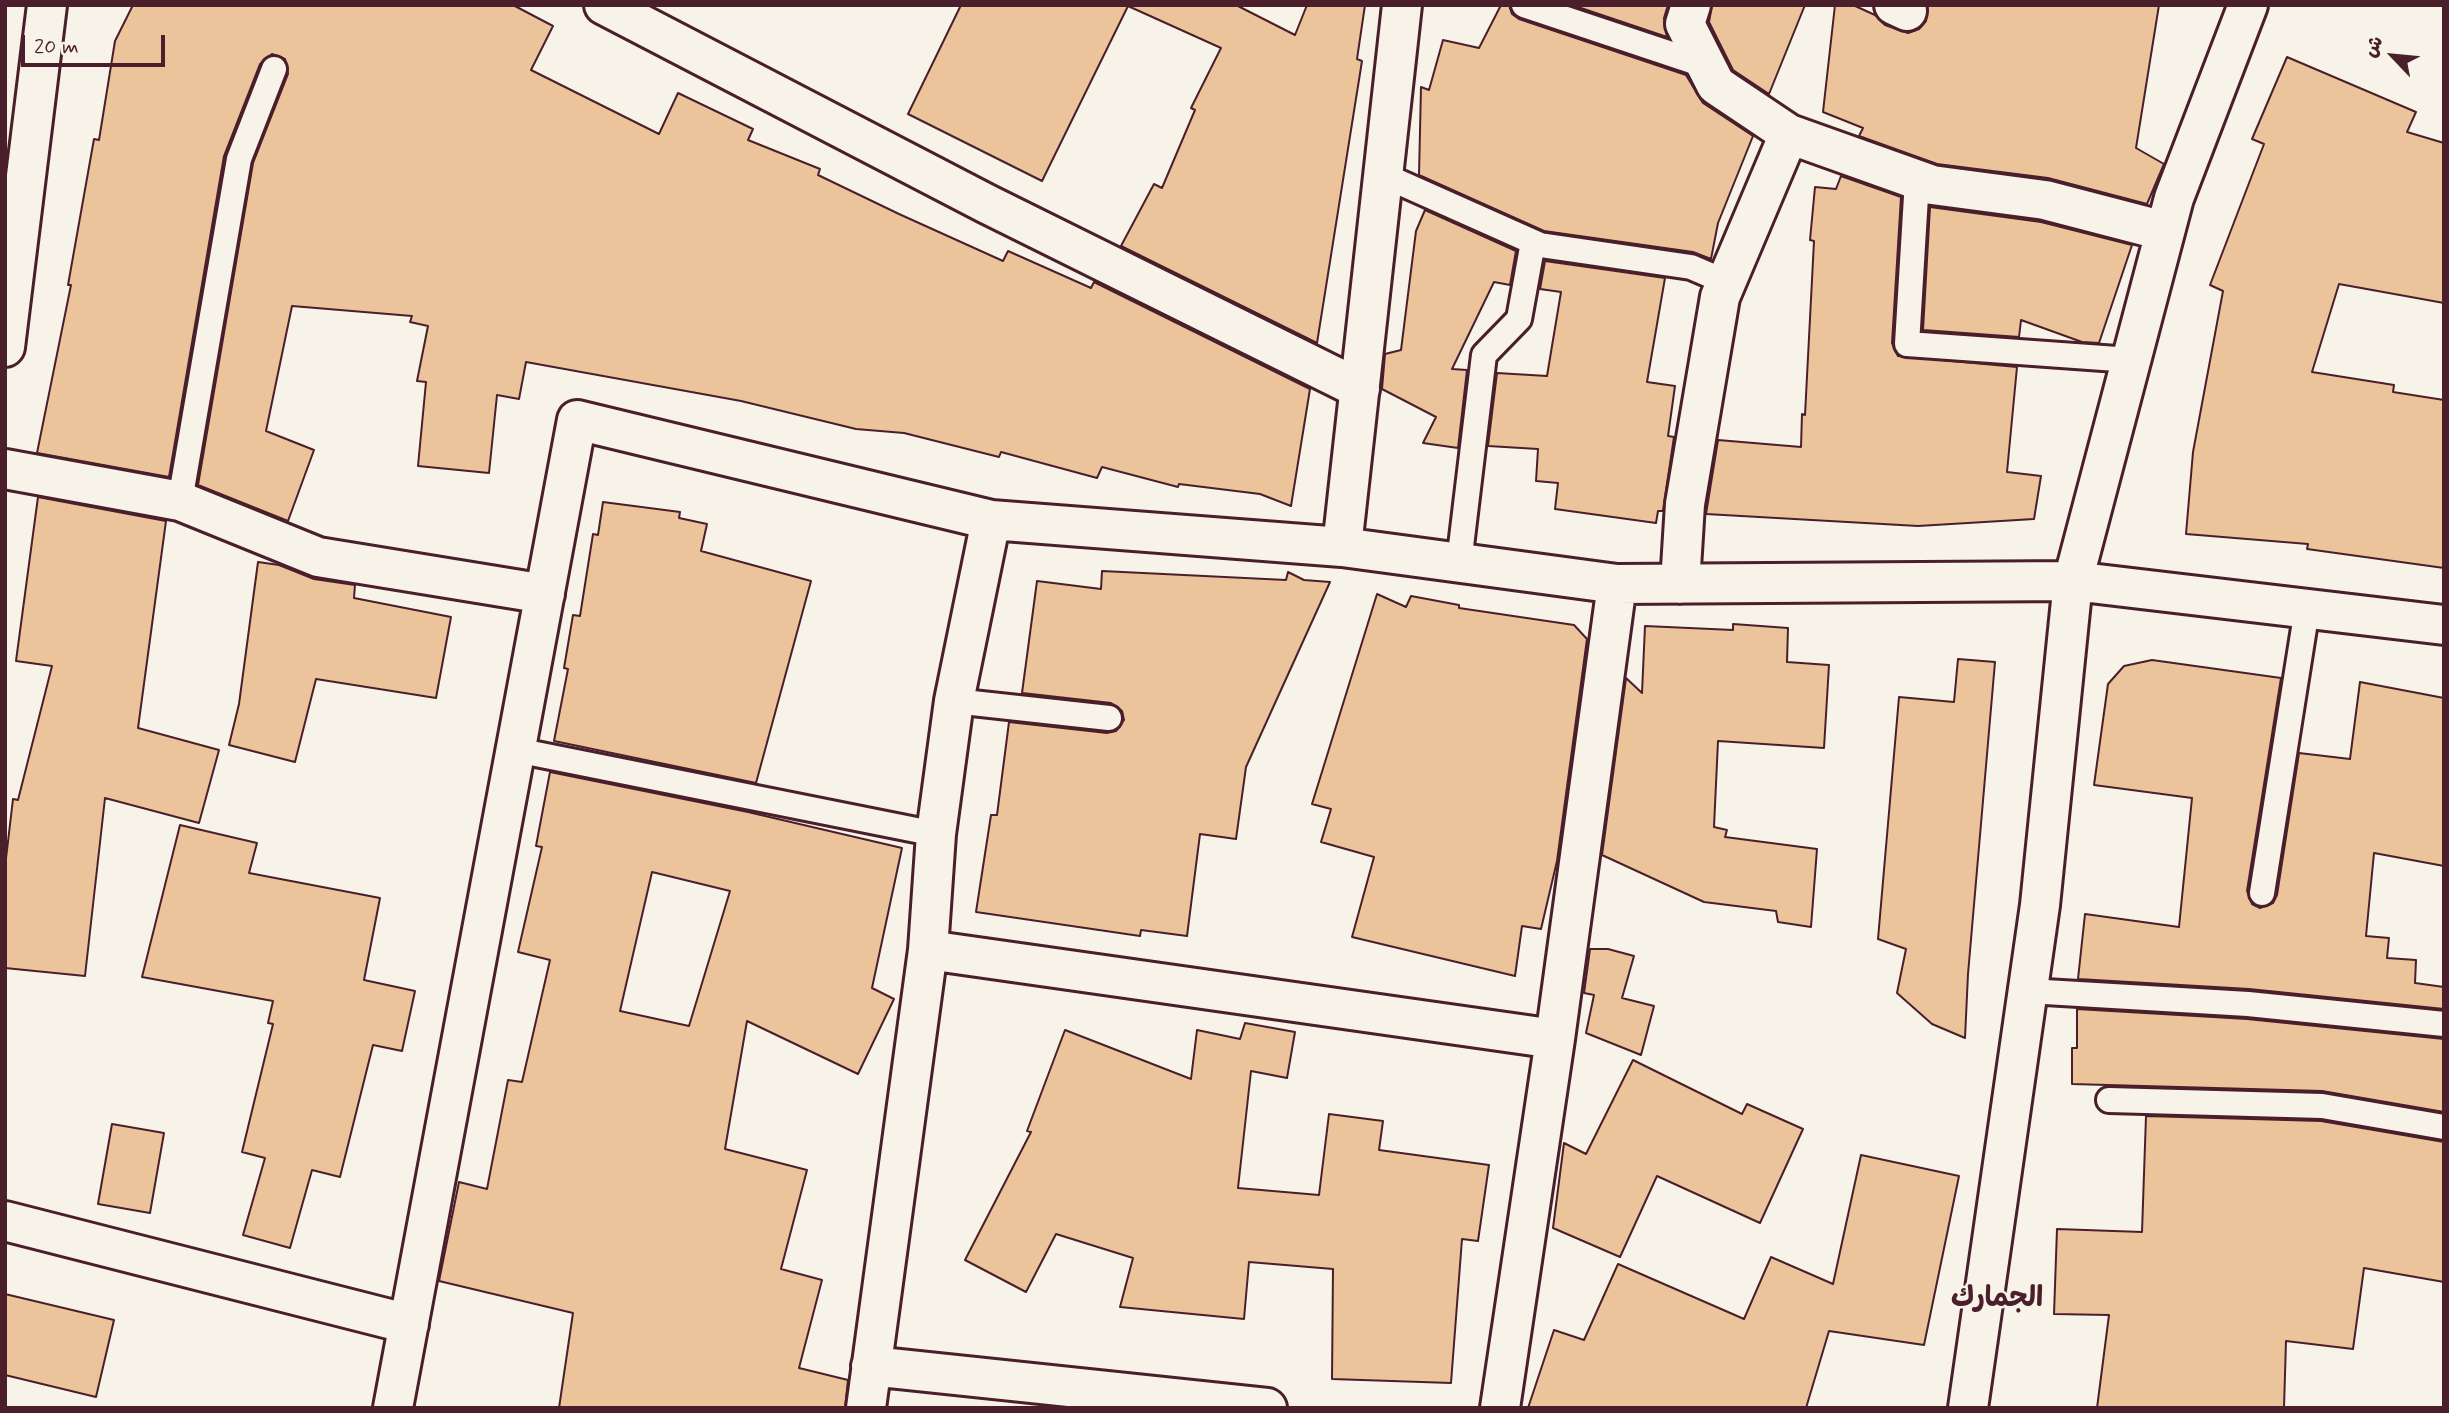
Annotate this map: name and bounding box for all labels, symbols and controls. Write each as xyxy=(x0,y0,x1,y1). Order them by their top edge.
scale bar xyxy=(24,21,168,65)
north arrow xyxy=(2358,21,2428,91)
text: ش xyxy=(2358,32,2389,61)
text: 20 m xyxy=(34,33,79,61)
district label: الجمارك xyxy=(1951,1283,2043,1317)

